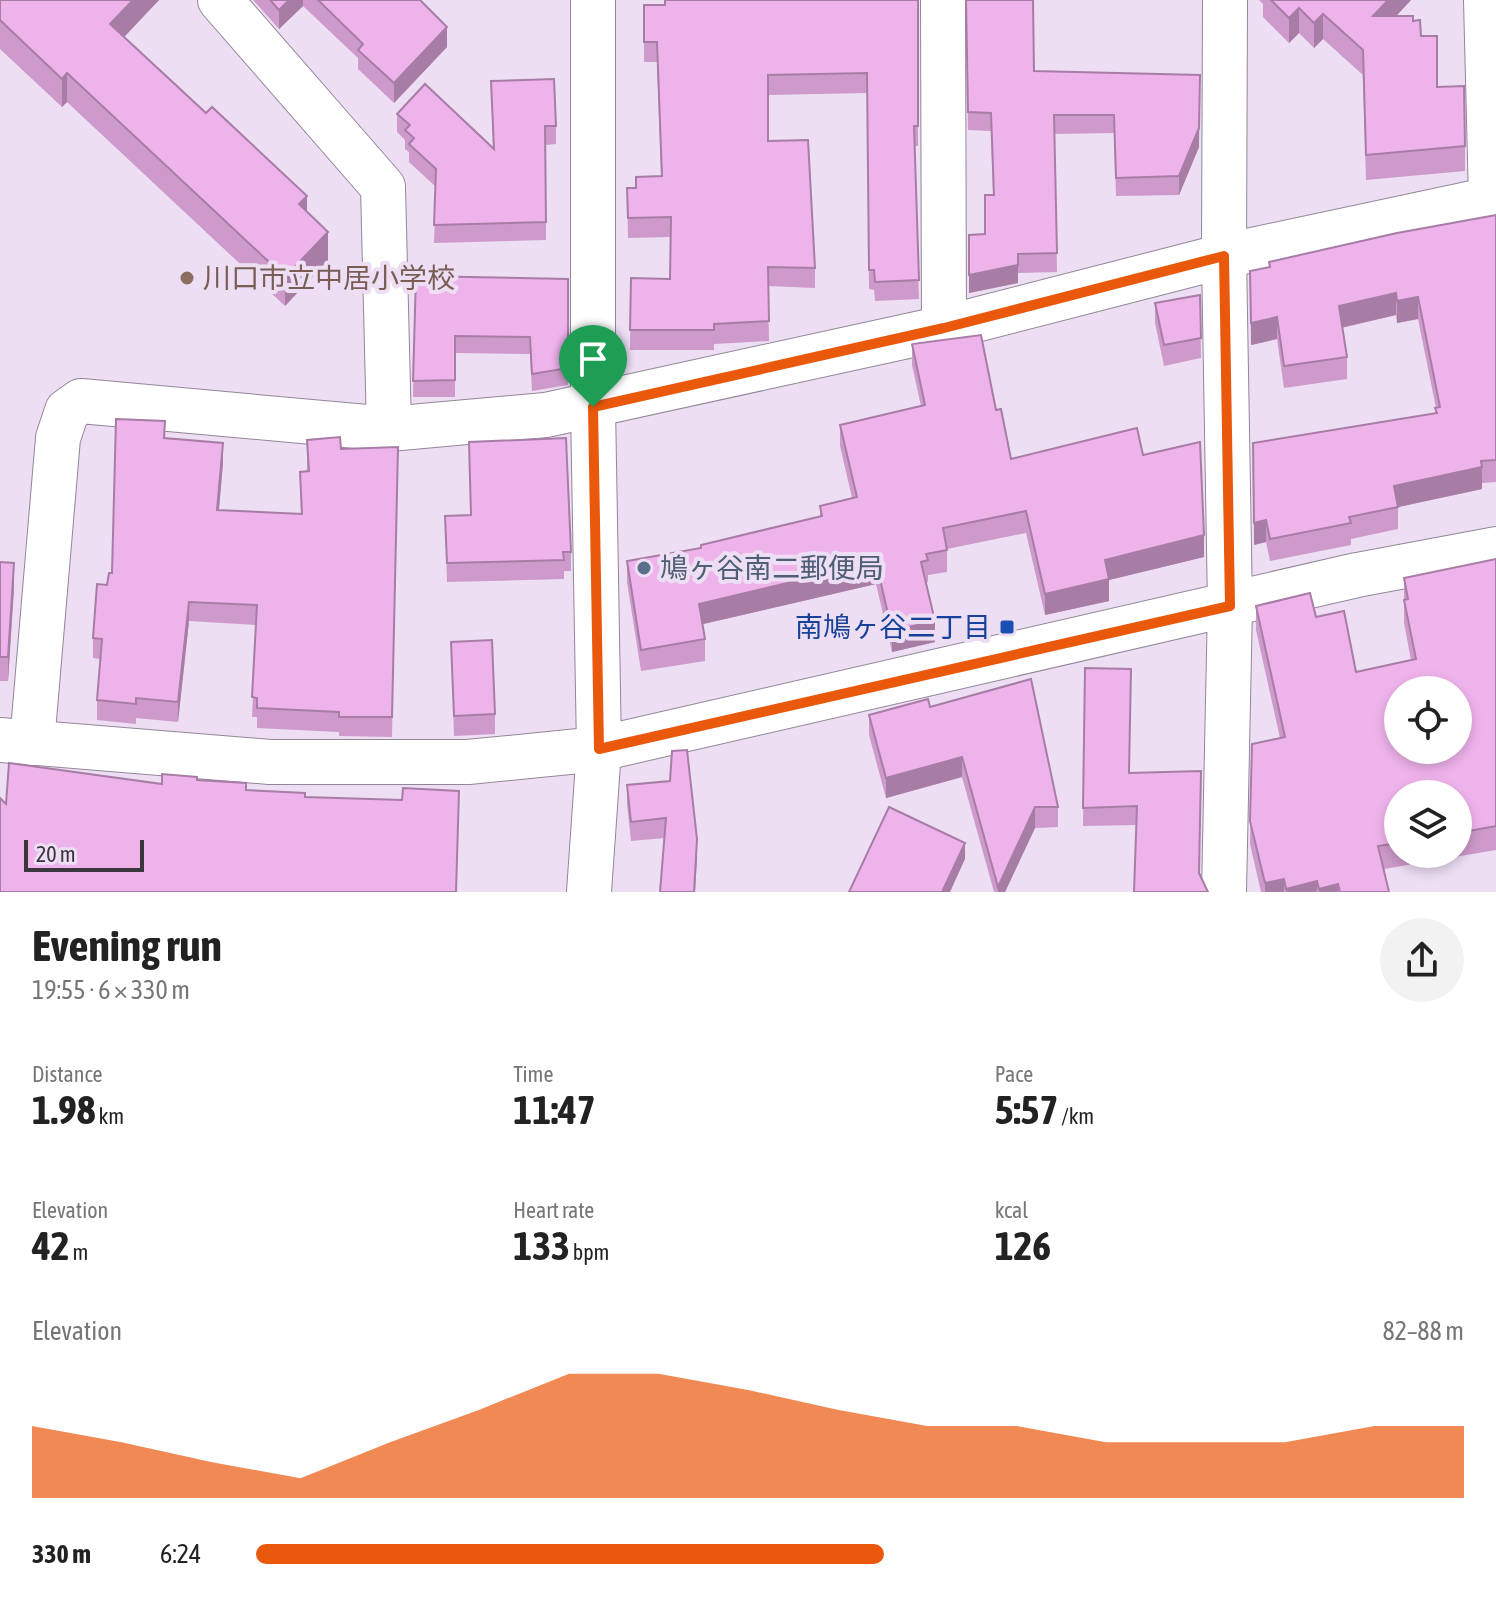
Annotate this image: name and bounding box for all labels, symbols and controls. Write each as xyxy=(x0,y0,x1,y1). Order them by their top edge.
place label: 川口市立中居小学校 xyxy=(203,262,455,294)
marker: 川口市立中居小学校 xyxy=(178,269,196,287)
pin xyxy=(559,325,627,407)
icon: arrive xyxy=(571,337,615,381)
place label: 鳩ヶ谷南二郵便局 xyxy=(660,552,884,584)
marker: 鳩ヶ谷南二郵便局 xyxy=(635,559,653,577)
place label: 南鳩ヶ谷二丁目 xyxy=(795,611,991,643)
marker: 南鳩ヶ谷二丁目 xyxy=(998,618,1016,636)
map controls xyxy=(1384,676,1472,868)
button: locate xyxy=(1384,676,1472,764)
button: layers xyxy=(1384,780,1472,868)
scale bar xyxy=(24,836,144,872)
text: 20 m xyxy=(36,841,76,867)
button: share xyxy=(1380,918,1464,1002)
text: Evening run xyxy=(32,920,222,970)
text: 19:55 · 6 × 330 m xyxy=(32,975,190,1005)
text: Distance xyxy=(32,1061,103,1087)
text: Time xyxy=(513,1061,553,1087)
text: Pace xyxy=(995,1061,1033,1087)
text: 1.98 xyxy=(32,1087,96,1132)
text: 11:47 xyxy=(513,1087,596,1132)
text: 5:57 xyxy=(995,1087,1058,1132)
text: km xyxy=(96,1103,124,1129)
text: /km xyxy=(1058,1103,1094,1129)
text: Elevation xyxy=(32,1197,108,1223)
text: Heart rate xyxy=(513,1197,594,1223)
text: kcal xyxy=(995,1197,1028,1223)
text: 42 xyxy=(32,1223,70,1268)
text: 133 xyxy=(513,1223,570,1268)
text: 126 xyxy=(995,1223,1051,1268)
text: m xyxy=(70,1239,88,1265)
text: bpm xyxy=(570,1239,609,1265)
text: Elevation xyxy=(32,1316,122,1346)
text: 82–88 m xyxy=(1382,1316,1464,1346)
text: 330 m xyxy=(32,1539,91,1569)
text: 6:24 xyxy=(160,1539,201,1569)

